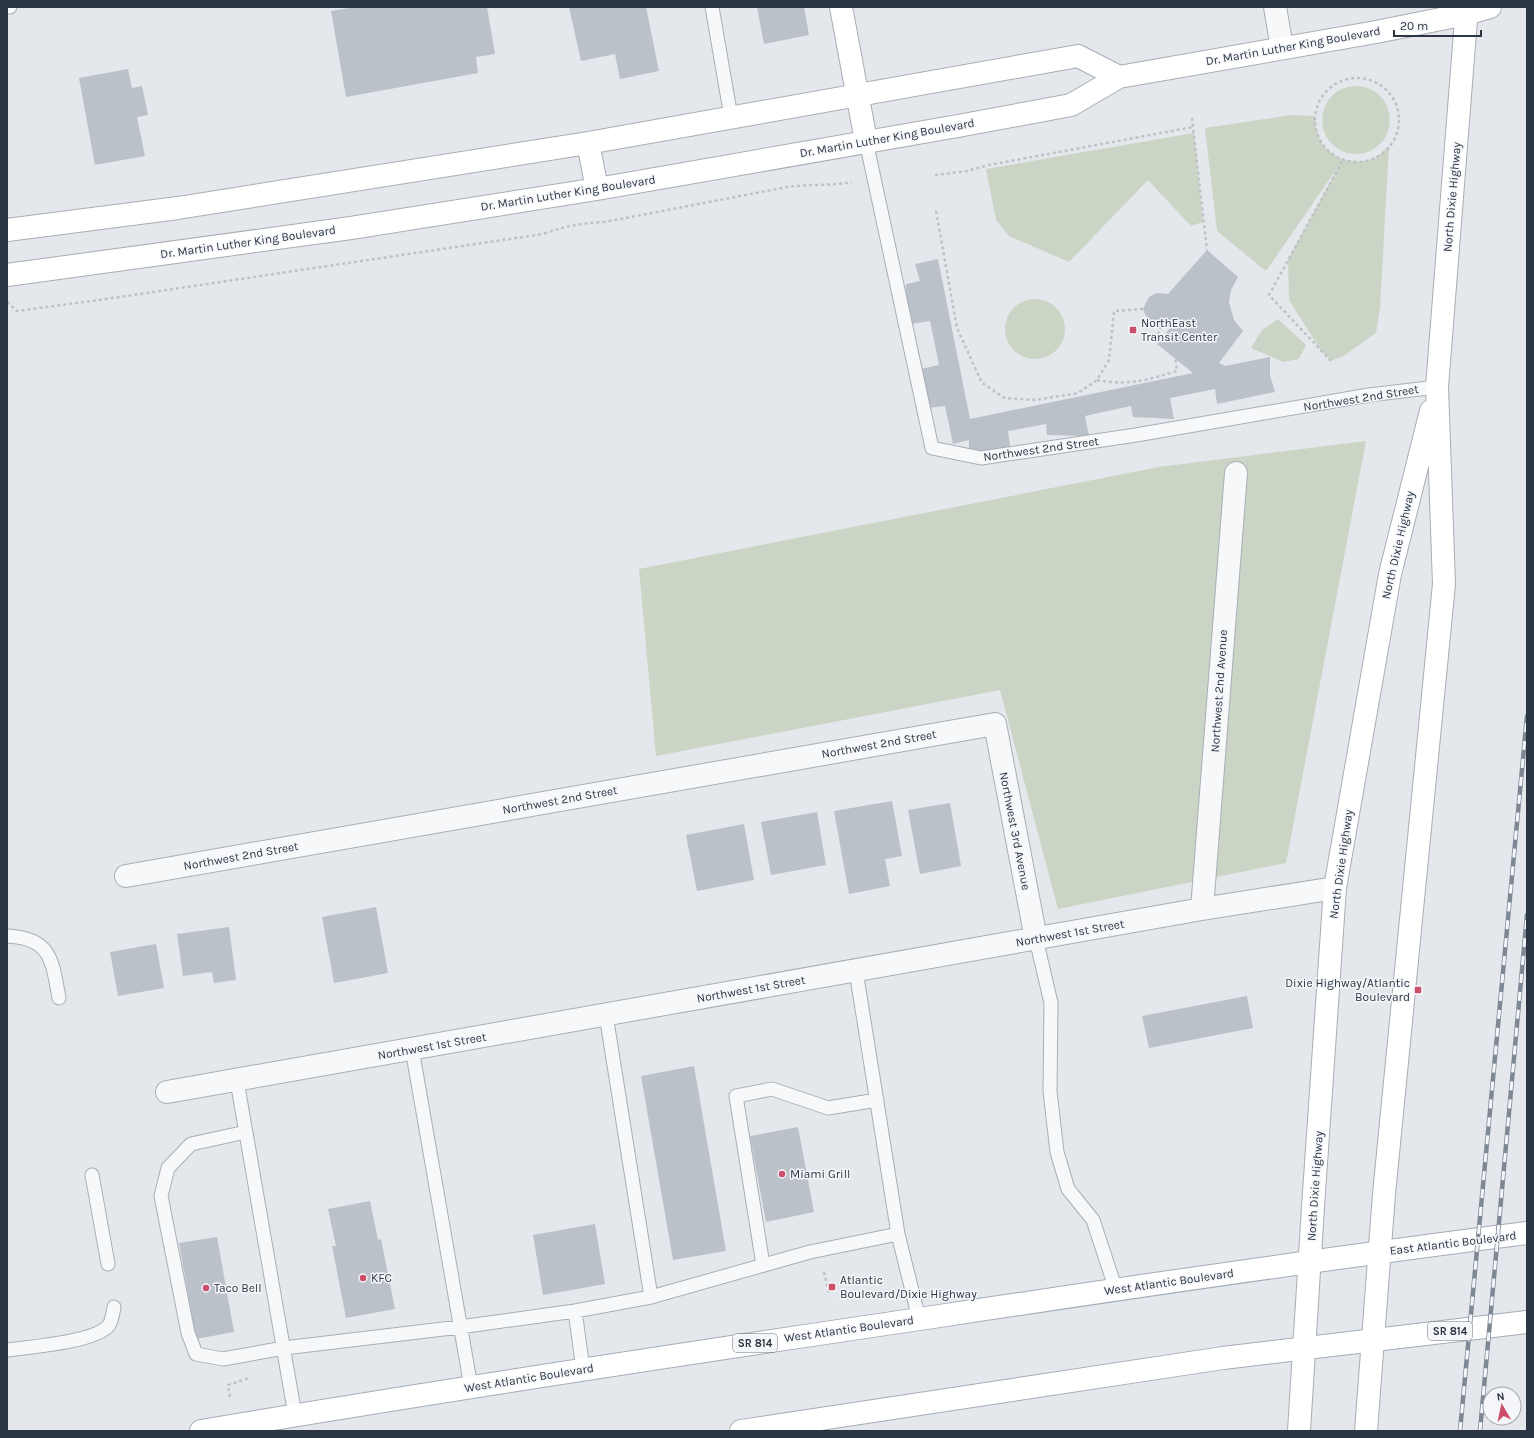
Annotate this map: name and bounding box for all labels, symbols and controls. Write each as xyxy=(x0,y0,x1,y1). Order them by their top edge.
scale bar xyxy=(1394,12,1481,38)
text: 20 m xyxy=(1400,19,1428,33)
street label: Dr. Martin Luther King Boulevard xyxy=(1205,24,1381,68)
street label: Dr. Martin Luther King Boulevard xyxy=(799,116,975,160)
street label: North Dixie Highway xyxy=(1440,141,1464,253)
street label: Dr. Martin Luther King Boulevard xyxy=(479,172,657,214)
street label: Dr. Martin Luther King Boulevard xyxy=(159,223,337,261)
place label: NorthEast Transit Center xyxy=(1141,316,1218,344)
marker: NorthEast Transit Center xyxy=(1128,325,1138,335)
street label: Northwest 2nd Street xyxy=(1302,382,1420,414)
street label: Northwest 2nd Street xyxy=(982,434,1100,464)
street label: North Dixie Highway xyxy=(1379,489,1417,600)
street label: Northwest 2nd Avenue xyxy=(1208,629,1230,753)
street label: Northwest 2nd Street xyxy=(820,727,938,761)
street label: Northwest 3rd Avenue xyxy=(997,771,1033,891)
street label: Northwest 2nd Street xyxy=(501,783,619,817)
street label: North Dixie Highway xyxy=(1326,808,1356,920)
street label: Northwest 2nd Street xyxy=(182,839,300,873)
street label: Northwest 1st Street xyxy=(1015,916,1126,949)
street label: Northwest 1st Street xyxy=(696,972,807,1005)
place label: Dixie Highway/Atlantic Boulevard xyxy=(1285,976,1410,1004)
marker: Dixie Highway/Atlantic Boulevard xyxy=(1413,985,1423,995)
street label: Northwest 1st Street xyxy=(377,1029,488,1062)
street label: North Dixie Highway xyxy=(1304,1130,1326,1242)
place label: Miami Grill xyxy=(790,1167,850,1181)
marker: Miami Grill xyxy=(777,1169,787,1179)
street label: East Atlantic Boulevard xyxy=(1389,1228,1517,1258)
street label: West Atlantic Boulevard xyxy=(1103,1266,1235,1298)
place label: KFC xyxy=(371,1271,392,1285)
marker: KFC xyxy=(358,1273,368,1283)
place label: Atlantic Boulevard/Dixie Highway xyxy=(840,1273,977,1301)
place label: Taco Bell xyxy=(214,1281,262,1295)
marker: Atlantic Boulevard/Dixie Highway xyxy=(827,1282,837,1292)
marker: Taco Bell xyxy=(201,1283,211,1293)
street label: West Atlantic Boulevard xyxy=(783,1313,915,1345)
road number: SR 814 xyxy=(1428,1322,1472,1340)
road number: SR 814 xyxy=(733,1334,777,1352)
street label: West Atlantic Boulevard xyxy=(463,1361,595,1395)
north arrow xyxy=(1482,1386,1522,1426)
text: N xyxy=(1496,1390,1505,1404)

